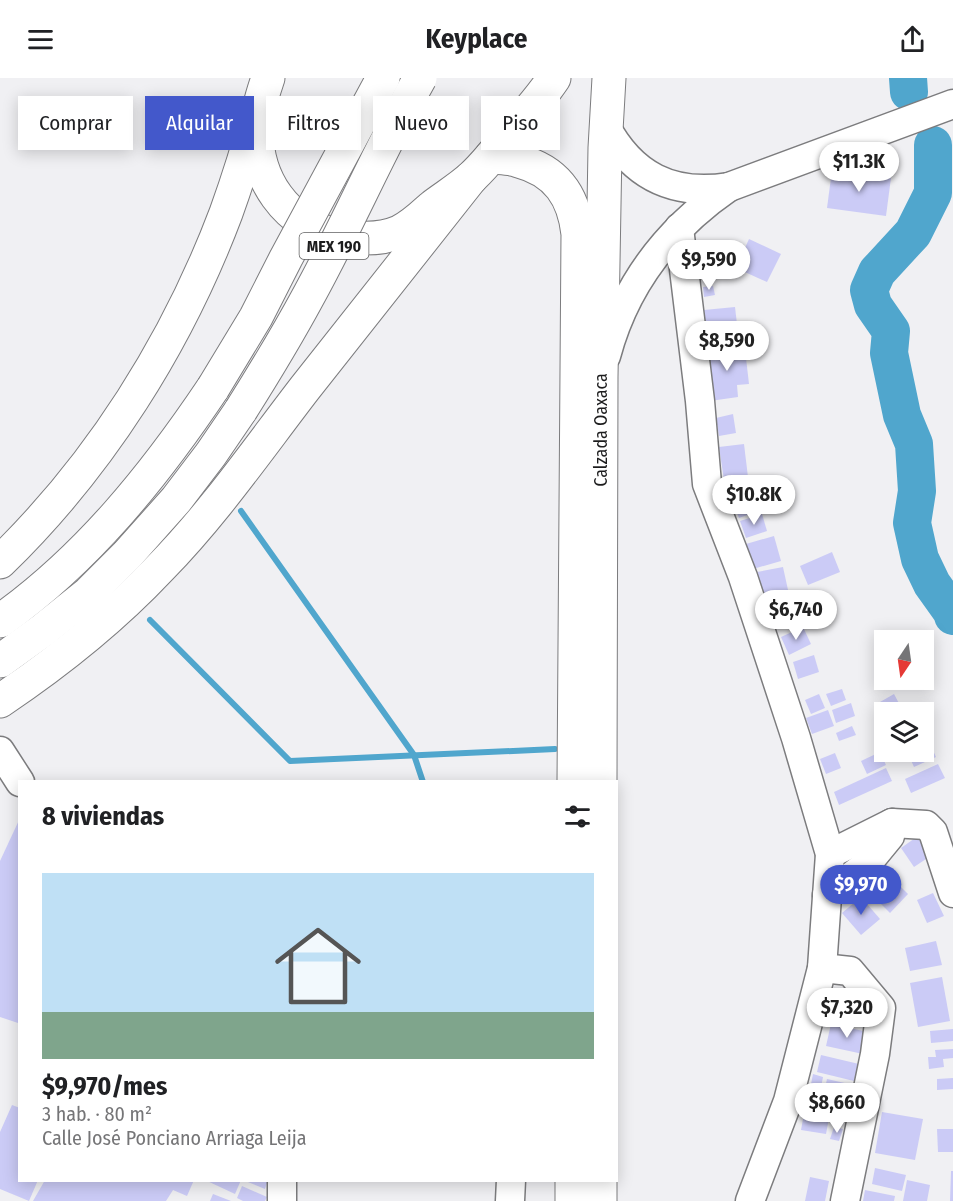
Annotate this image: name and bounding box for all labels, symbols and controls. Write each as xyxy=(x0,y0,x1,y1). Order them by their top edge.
icon: menu xyxy=(24,23,57,56)
text: Keyplace xyxy=(426,23,527,55)
icon: share xyxy=(896,23,929,56)
chip: Comprar xyxy=(18,96,133,150)
chip: Alquilar xyxy=(145,96,254,150)
chip: Filtros xyxy=(266,96,361,150)
chip: Nuevo xyxy=(373,96,469,150)
chip: Piso xyxy=(481,96,560,150)
pin: $11.3K xyxy=(810,142,908,193)
text: $11.3K xyxy=(833,149,885,173)
road number: MEX 190 xyxy=(300,233,368,259)
pin: $9,590 xyxy=(660,240,758,291)
text: $9,590 xyxy=(681,247,737,271)
pin: $8,590 xyxy=(678,321,776,372)
text: $8,590 xyxy=(699,328,755,352)
street label: Calzada Oaxaca xyxy=(590,373,612,487)
pin: $10.8K xyxy=(705,475,803,526)
text: $10.8K xyxy=(726,482,782,506)
pin: $6,740 xyxy=(747,590,845,641)
text: $6,740 xyxy=(769,597,823,621)
north arrow xyxy=(874,630,934,690)
map controls xyxy=(874,630,934,762)
button: layers xyxy=(874,702,934,762)
icon: filters xyxy=(561,800,594,833)
text: 8 viviendas xyxy=(42,801,164,832)
pin: $9,970 xyxy=(812,865,910,916)
text: $9,970 xyxy=(834,872,888,896)
icon: home xyxy=(264,912,372,1020)
pin: $7,320 xyxy=(798,988,896,1039)
text: $7,320 xyxy=(821,995,873,1019)
text: $9,970/mes xyxy=(42,1071,167,1102)
pin: $8,660 xyxy=(788,1083,886,1134)
text: $8,660 xyxy=(809,1090,865,1114)
text: 3 hab. · 80 m² xyxy=(42,1102,152,1126)
text: Calle José Ponciano Arriaga Leija xyxy=(42,1126,307,1150)

